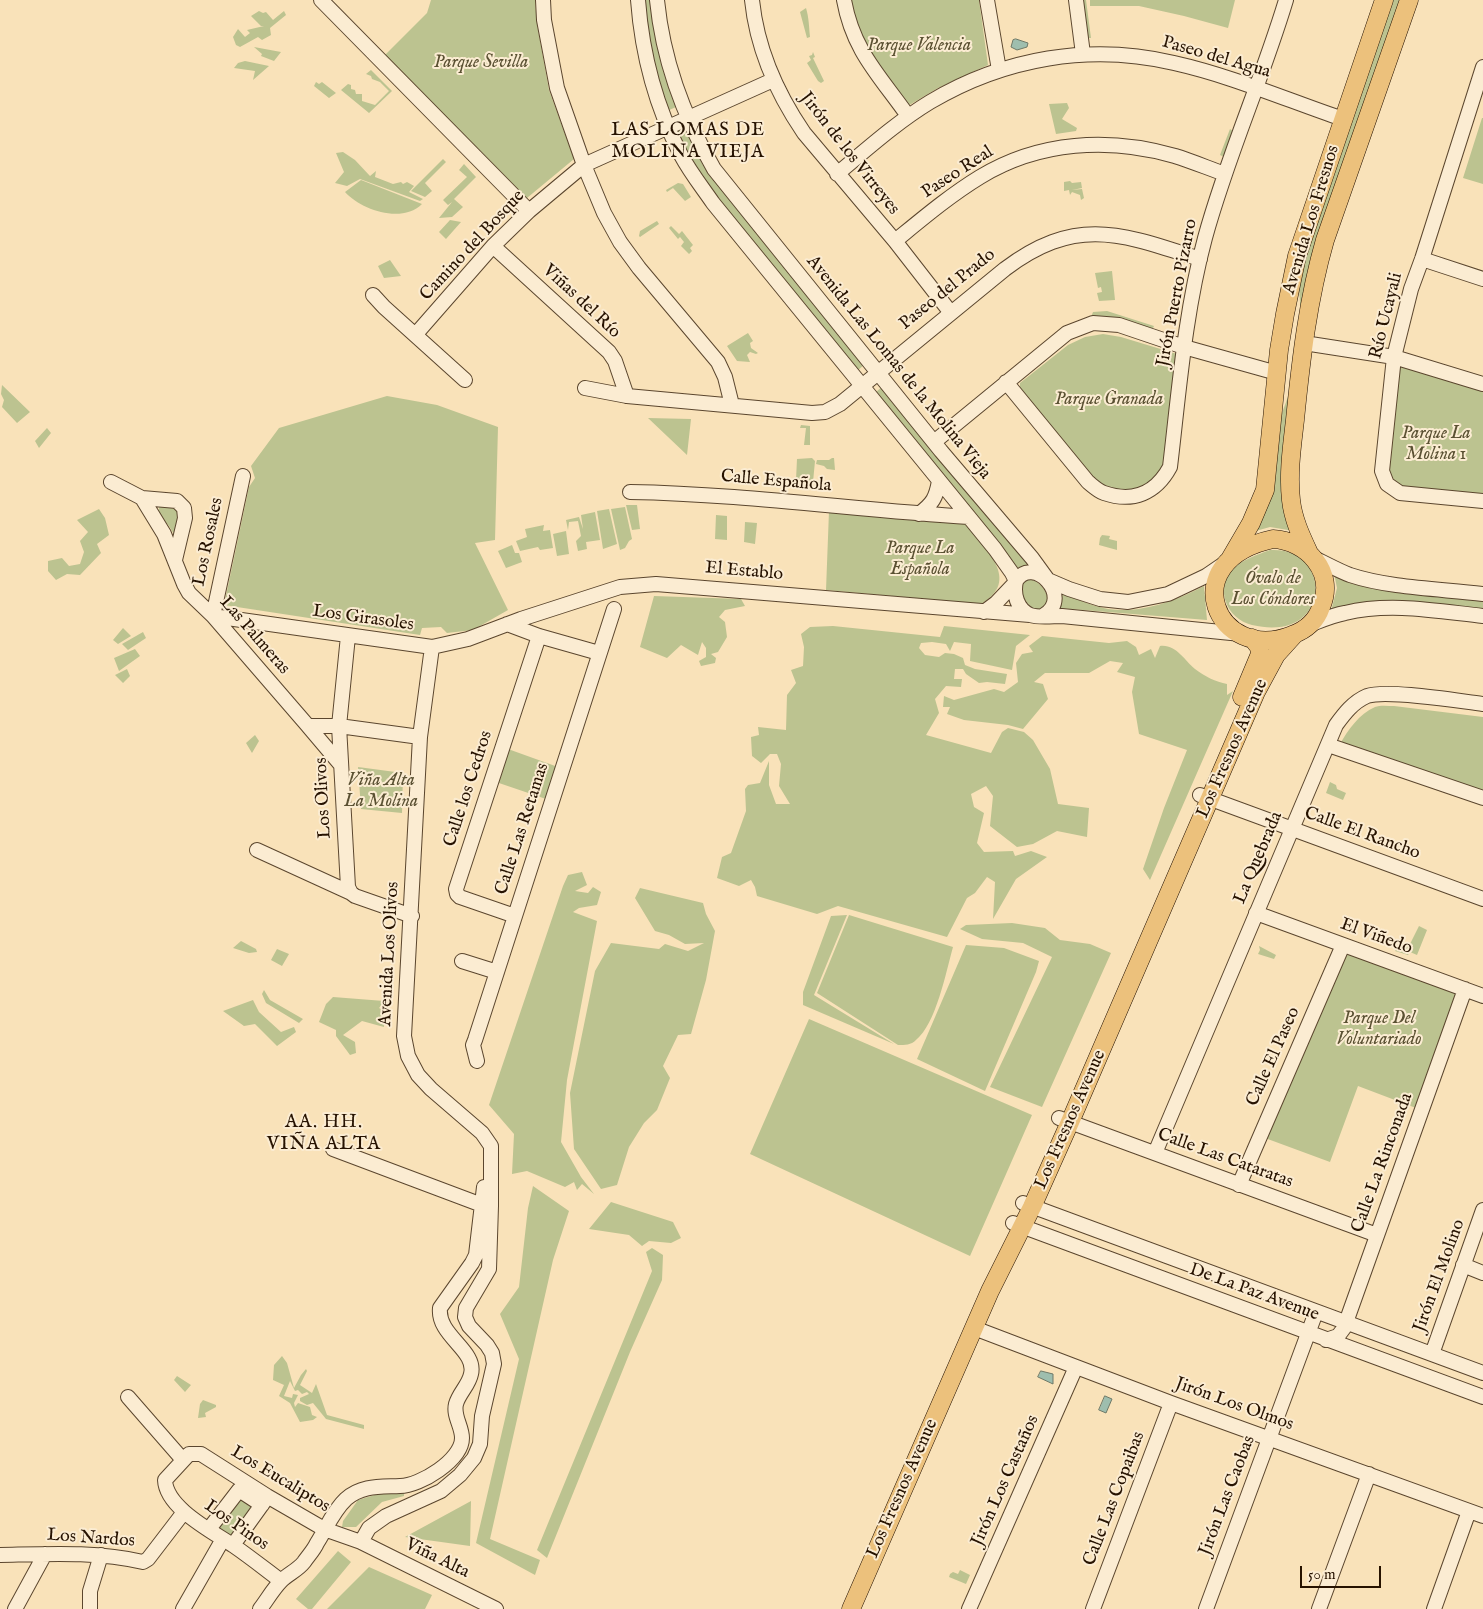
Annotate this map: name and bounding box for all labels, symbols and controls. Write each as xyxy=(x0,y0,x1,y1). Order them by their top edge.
street label: Paseo del Agua xyxy=(1159,32,1273,84)
park label: Parque Valencia xyxy=(867,35,971,57)
park label: Parque Sevilla xyxy=(434,52,528,74)
street label: Jirón de los Virreyes xyxy=(794,88,904,220)
district label: LAS LOMAS DE MOLINA VIEJA xyxy=(609,120,767,164)
street label: Paseo Real xyxy=(918,142,998,204)
street label: Avenida Los Fresnos xyxy=(1279,143,1345,297)
street label: Camino del Bosque xyxy=(416,186,530,306)
street label: Jirón Puerto Pizarro xyxy=(1153,217,1203,369)
street label: Paseo del Prado xyxy=(896,245,1000,335)
street label: Avenida Las Lomas de la Molina Vieja xyxy=(801,252,995,484)
street label: Viñas del Río xyxy=(537,260,625,344)
street label: Río Ucayali xyxy=(1366,271,1408,361)
park label: Parque Granada xyxy=(1055,389,1163,411)
park label: Parque La Molina 1 xyxy=(1401,423,1471,466)
street label: Calle Española xyxy=(720,466,832,498)
street label: Los Rosales xyxy=(189,496,229,588)
park label: Parque La Española xyxy=(885,538,955,580)
street label: El Establo xyxy=(704,558,784,586)
park label: Óvalo de Los Cóndores xyxy=(1231,568,1315,610)
street label: Las Palmeras xyxy=(214,592,294,680)
street label: Los Girasoles xyxy=(311,601,415,637)
street label: Los Fresnos Avenue xyxy=(1193,676,1273,822)
street label: Calle los Cedros xyxy=(440,728,498,850)
street label: Los Olivos xyxy=(311,757,337,839)
street label: Calle Las Retamas xyxy=(492,760,554,898)
park label: Viña Alta La Molina xyxy=(344,770,418,812)
street label: Calle El Rancho xyxy=(1301,803,1423,865)
street label: La Quebrada xyxy=(1230,809,1288,907)
street label: Avenida Los Olivos xyxy=(375,881,405,1027)
street label: El Viñedo xyxy=(1337,914,1415,960)
street label: Calle El Paseo xyxy=(1243,1004,1305,1110)
park label: Parque Del Voluntariado xyxy=(1336,1008,1422,1050)
street label: Los Fresnos Avenue xyxy=(1031,1047,1111,1193)
street label: Calle La Rinconada xyxy=(1348,1090,1418,1236)
district label: AA. HH. VIÑA ALTA xyxy=(266,1112,382,1156)
street label: Calle Las Cataratas xyxy=(1154,1124,1296,1194)
street label: Jirón El Molino xyxy=(1410,1217,1470,1335)
street label: De La Paz Avenue xyxy=(1186,1260,1322,1326)
street label: Jirón Los Olmos xyxy=(1172,1374,1296,1436)
street label: Jirón Los Castaños xyxy=(967,1412,1045,1550)
street label: Los Fresnos Avenue xyxy=(863,1416,943,1562)
street label: Calle Las Copaibas xyxy=(1079,1429,1151,1569)
street label: Jirón Las Caobas xyxy=(1195,1433,1261,1559)
street label: Los Eucaliptos xyxy=(227,1442,333,1518)
street label: Los Pinos xyxy=(200,1496,272,1556)
street label: Los Nardos xyxy=(46,1525,136,1553)
street label: Viña Alta xyxy=(401,1534,473,1584)
scale bar xyxy=(1303,1556,1384,1588)
text: 50 m xyxy=(1308,1565,1336,1584)

